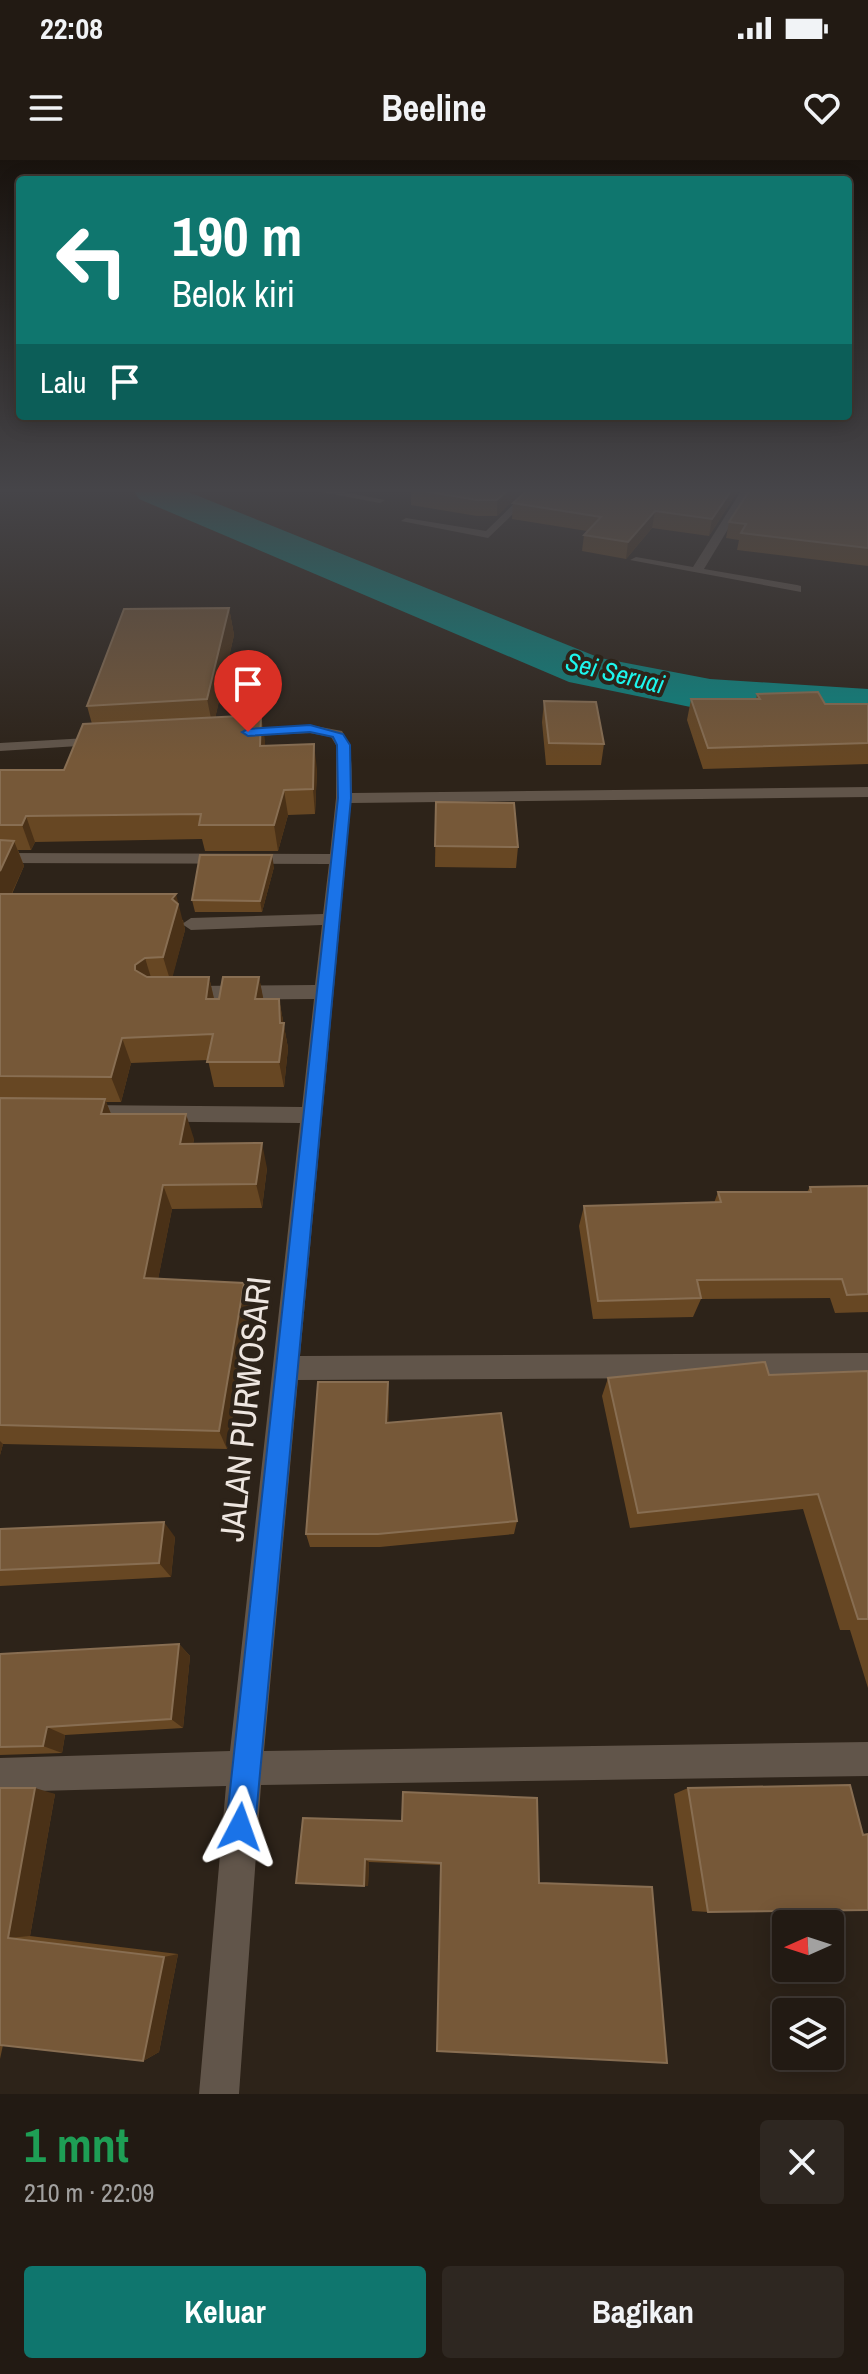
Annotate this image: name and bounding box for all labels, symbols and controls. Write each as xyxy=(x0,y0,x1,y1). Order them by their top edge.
text: 22:08 xyxy=(40,8,103,48)
text: Beeline xyxy=(381,84,487,132)
icon: menu xyxy=(24,86,68,130)
icon: heart xyxy=(800,86,844,130)
text: 190 m xyxy=(172,198,302,273)
icon: left xyxy=(40,208,144,312)
text: Belok kiri xyxy=(172,270,295,318)
icon: arrive xyxy=(103,360,147,404)
text: Lalu xyxy=(40,362,87,402)
water label: Sei Seruai xyxy=(562,643,668,702)
pin xyxy=(214,650,282,732)
icon: arrive xyxy=(226,662,270,706)
street label: JALAN PURWOSARI xyxy=(208,1274,282,1544)
position arrow xyxy=(198,1785,282,1869)
north arrow xyxy=(772,1910,844,1982)
map controls xyxy=(772,1910,844,2070)
button: layers xyxy=(772,1998,844,2070)
text: 1 mnt xyxy=(24,2112,129,2177)
button: close xyxy=(760,2120,844,2204)
text: 210 m · 22:09 xyxy=(24,2175,154,2210)
button: Keluar xyxy=(24,2266,426,2358)
button: Bagikan xyxy=(442,2266,844,2358)

